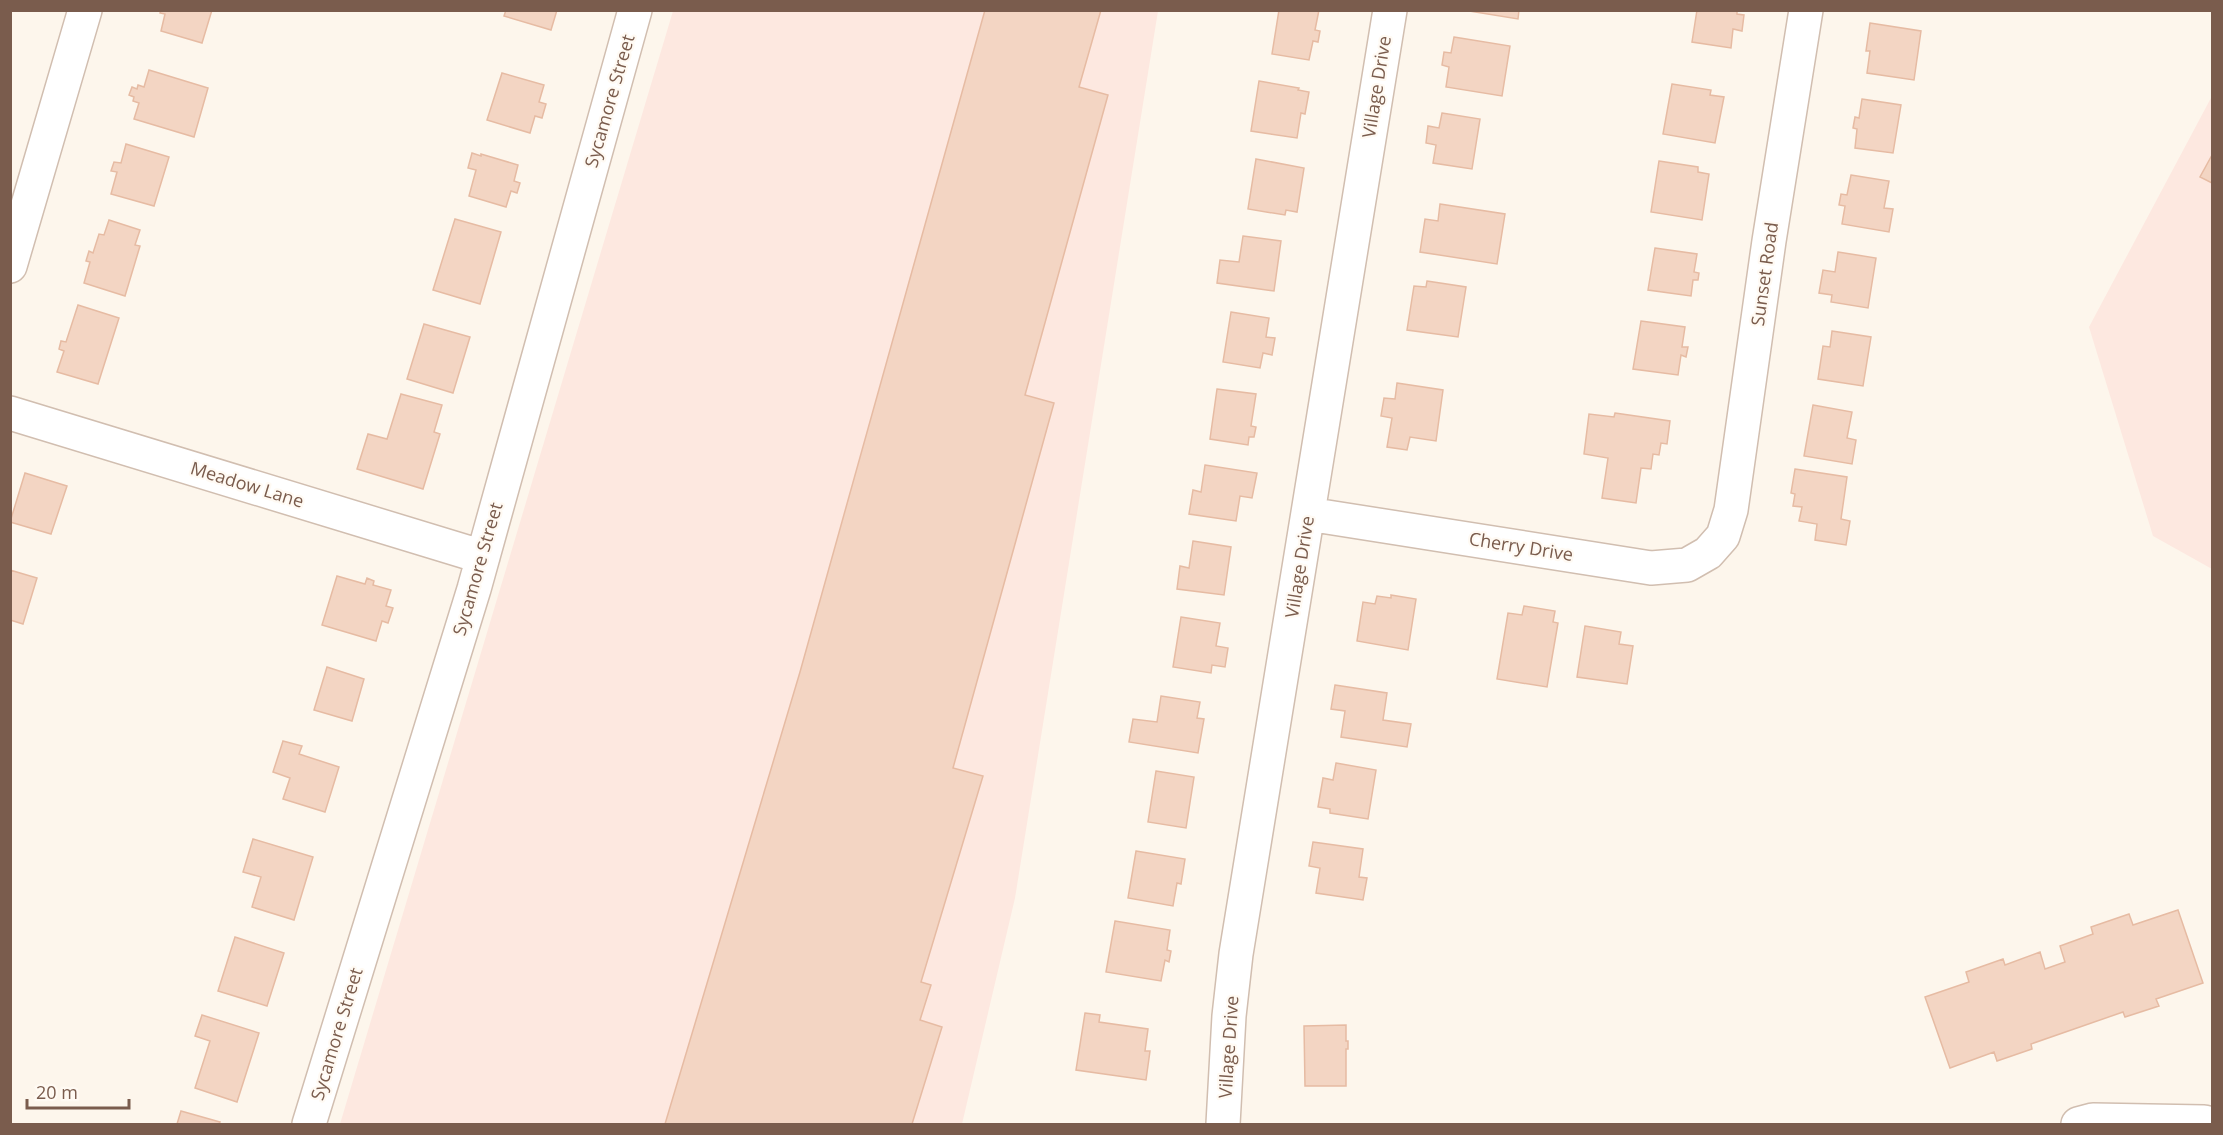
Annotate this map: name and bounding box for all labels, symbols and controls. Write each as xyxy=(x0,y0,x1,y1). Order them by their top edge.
street label: Sycamore Street xyxy=(579,31,640,170)
street label: Village Drive xyxy=(1356,34,1396,140)
street label: Sunset Road xyxy=(1745,220,1783,327)
street label: Meadow Lane xyxy=(188,455,307,513)
street label: Sycamore Street xyxy=(447,499,508,638)
street label: Village Drive xyxy=(1279,514,1319,620)
street label: Cherry Drive xyxy=(1467,526,1575,566)
street label: Sycamore Street xyxy=(304,964,368,1103)
street label: Village Drive xyxy=(1212,995,1244,1099)
scale bar xyxy=(27,1072,129,1110)
text: 20 m xyxy=(36,1080,78,1104)

